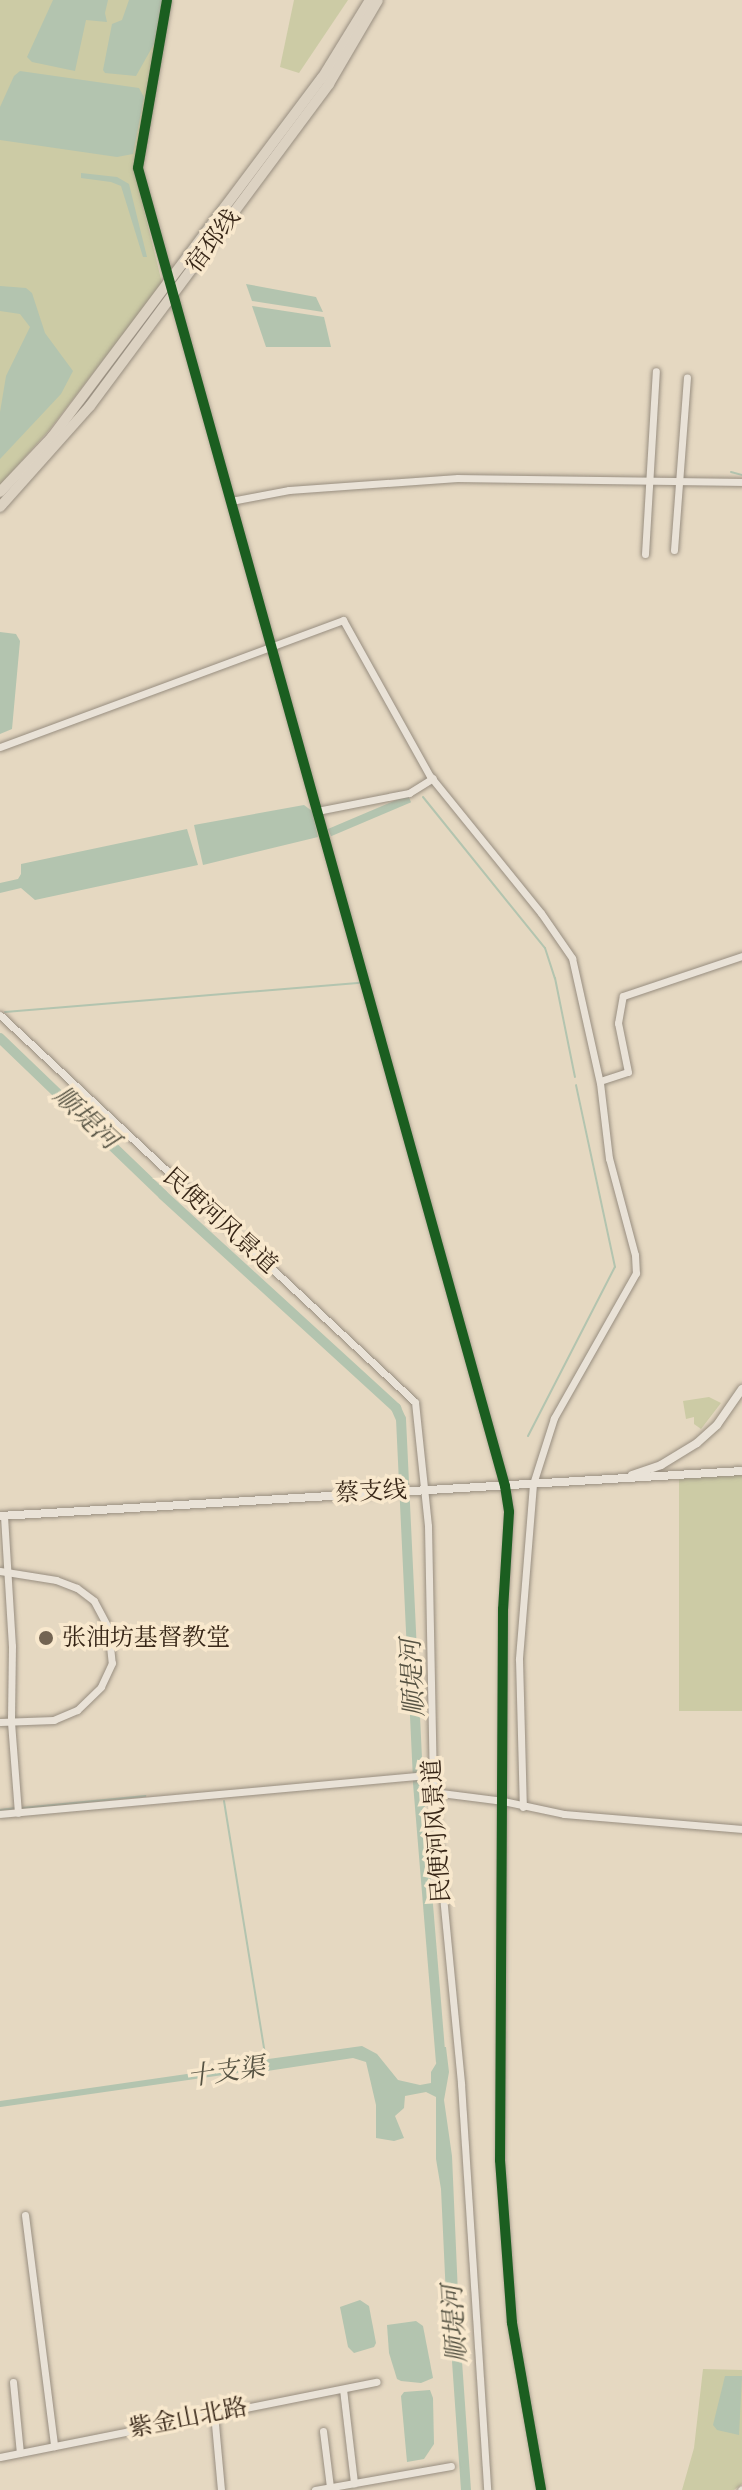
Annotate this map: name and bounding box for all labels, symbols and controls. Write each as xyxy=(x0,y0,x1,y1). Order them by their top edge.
street label: 宿邳线 xyxy=(180,204,246,278)
water label: 顺堤河 xyxy=(47,1080,125,1156)
street label: 民便河风景道 xyxy=(157,1162,283,1280)
street label: 蔡支线 xyxy=(334,1476,408,1508)
place label: 张油坊基督教堂 xyxy=(62,1624,230,1652)
marker: 张油坊基督教堂 xyxy=(37,1629,55,1647)
water label: 顺堤河 xyxy=(395,1638,431,1718)
street label: 民便河风景道 xyxy=(418,1758,456,1904)
water label: 十支渠 xyxy=(185,2051,267,2093)
water label: 顺堤河 xyxy=(437,2284,473,2364)
street label: 紫金山北路 xyxy=(126,2392,250,2444)

